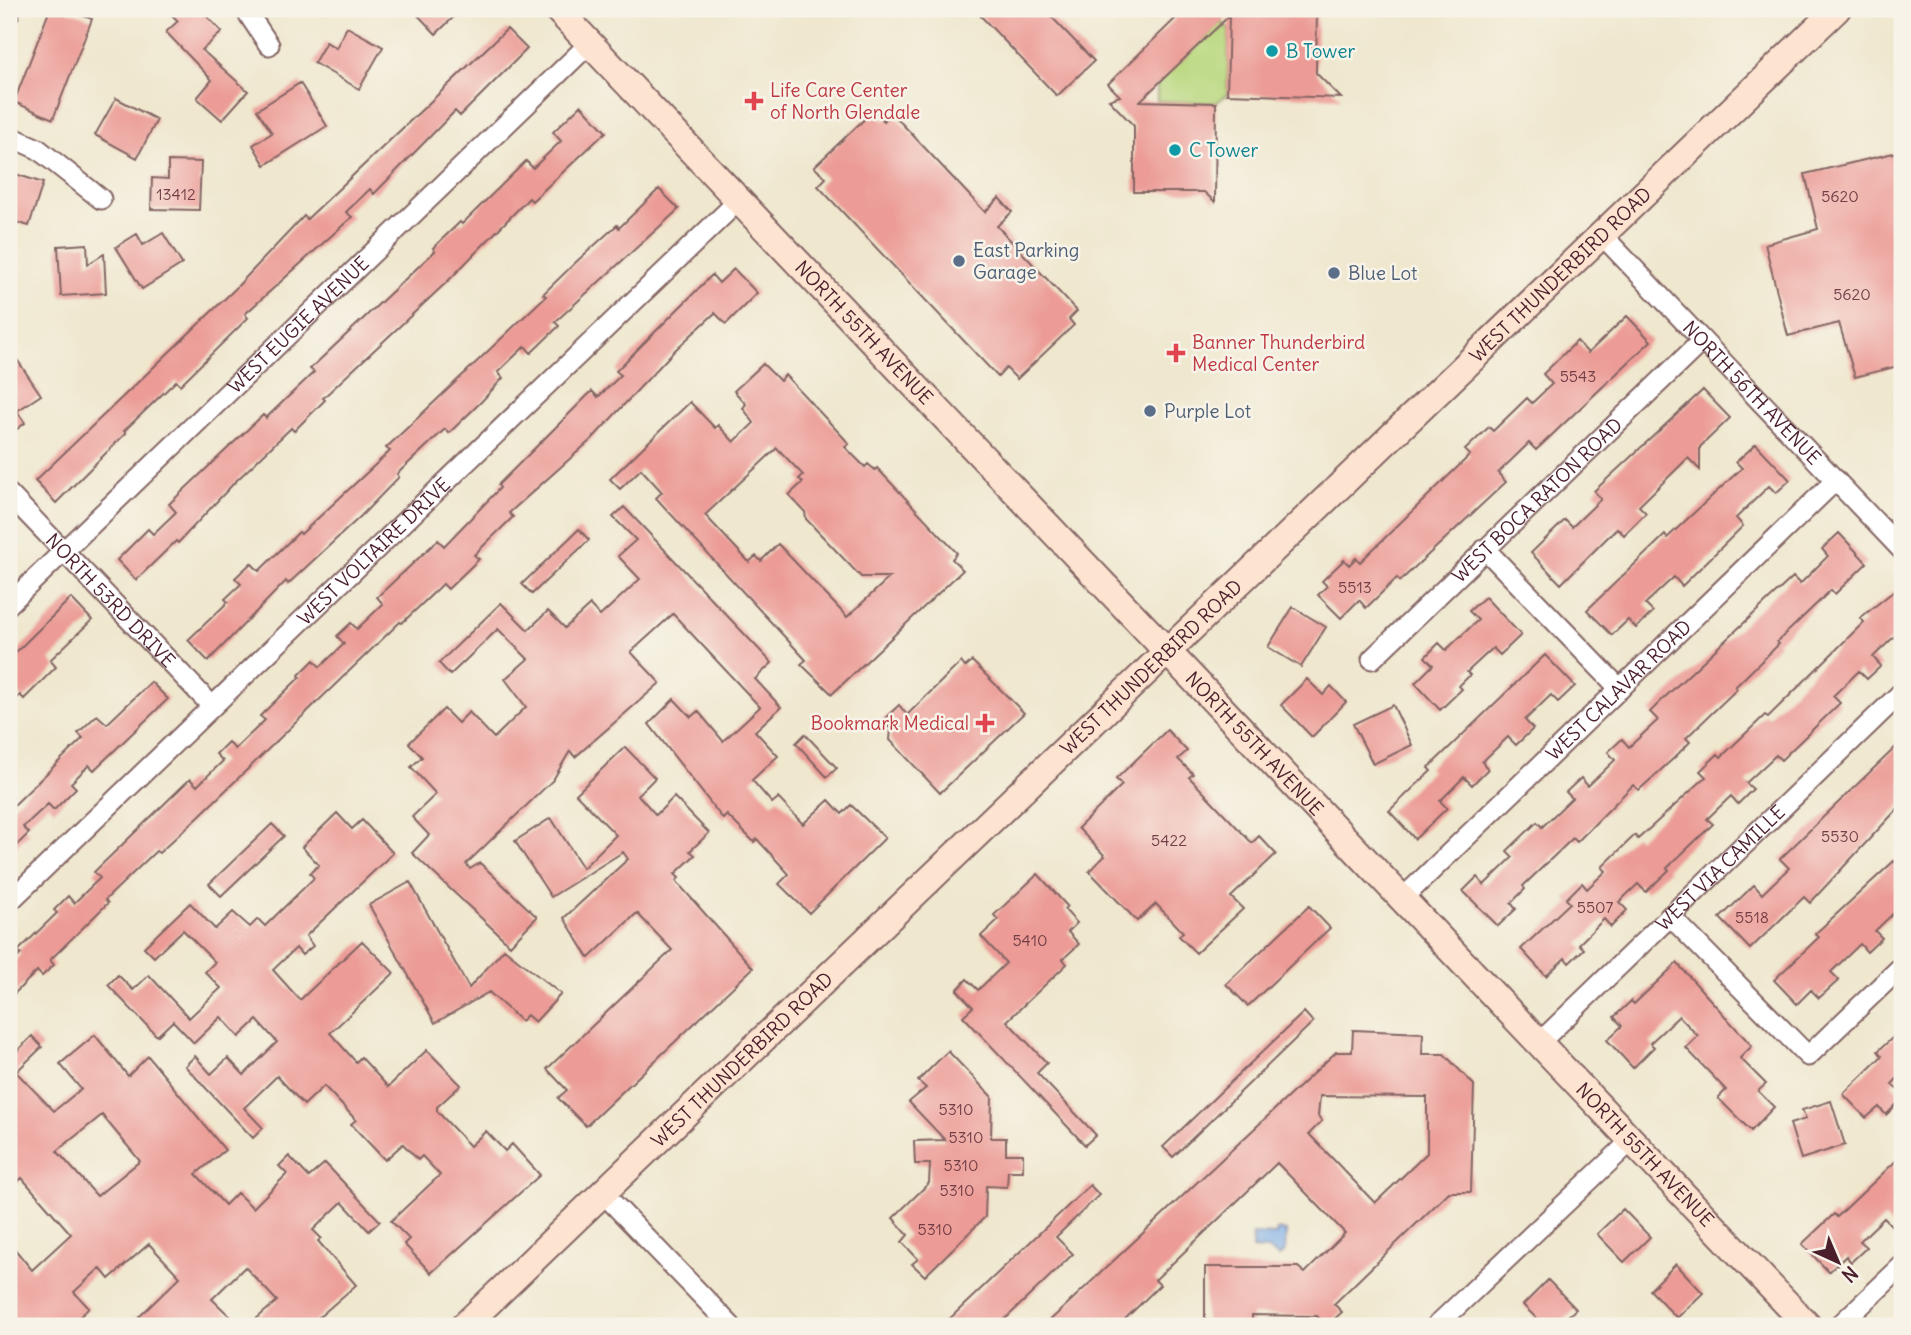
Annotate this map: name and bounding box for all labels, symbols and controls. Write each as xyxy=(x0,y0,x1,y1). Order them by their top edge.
place label: B Tower xyxy=(1286,39,1356,63)
marker: B Tower xyxy=(1264,43,1280,59)
place label: Life Care Center of North Glendale xyxy=(770,78,920,124)
marker: Life Care Center of North Glendale xyxy=(744,91,764,111)
place label: C Tower xyxy=(1189,138,1259,162)
marker: C Tower xyxy=(1167,142,1183,158)
street label: WEST THUNDERBIRD ROAD xyxy=(1464,182,1656,367)
house number: 13412 xyxy=(156,184,196,204)
house number: 5620 xyxy=(1821,186,1859,206)
place label: East Parking Garage xyxy=(973,238,1079,284)
street label: WEST EUGIE AVENUE xyxy=(222,251,374,398)
marker: East Parking Garage xyxy=(951,253,967,269)
street label: NORTH 55TH AVENUE xyxy=(790,255,938,409)
place label: Blue Lot xyxy=(1348,261,1418,285)
marker: Blue Lot xyxy=(1326,265,1342,281)
house number: 5620 xyxy=(1833,284,1871,304)
street label: NORTH 56TH AVENUE xyxy=(1678,316,1826,470)
place label: Banner Thunderbird Medical Center xyxy=(1192,330,1365,376)
marker: Banner Thunderbird Medical Center xyxy=(1166,343,1186,363)
house number: 5543 xyxy=(1560,366,1596,386)
place label: Purple Lot xyxy=(1164,399,1251,423)
marker: Purple Lot xyxy=(1142,403,1158,419)
street label: WEST BOCA RATON ROAD xyxy=(1447,413,1627,588)
street label: WEST VOLTAIRE DRIVE xyxy=(292,472,455,630)
street label: NORTH 53RD DRIVE xyxy=(41,528,180,672)
street label: WEST THUNDERBIRD ROAD xyxy=(1055,574,1247,760)
house number: 5513 xyxy=(1338,577,1372,597)
street label: WEST CALAVAR ROAD xyxy=(1541,614,1696,765)
street label: NORTH 55TH AVENUE xyxy=(1181,666,1329,820)
place label: Bookmark Medical xyxy=(810,711,969,735)
marker: Bookmark Medical xyxy=(975,713,995,733)
street label: WEST VIA CAMILLE xyxy=(1650,800,1790,936)
house number: 5530 xyxy=(1821,826,1859,846)
house number: 5422 xyxy=(1151,830,1187,850)
house number: 5507 xyxy=(1577,897,1613,917)
house number: 5518 xyxy=(1735,907,1769,927)
house number: 5410 xyxy=(1012,930,1048,950)
street label: WEST THUNDERBIRD ROAD xyxy=(646,967,838,1152)
street label: NORTH 55TH AVENUE xyxy=(1571,1078,1719,1232)
house number: 5310 xyxy=(939,1099,974,1119)
house number: 5310 xyxy=(949,1127,984,1147)
house number: 5310 xyxy=(944,1155,979,1175)
house number: 5310 xyxy=(940,1180,975,1200)
house number: 5310 xyxy=(918,1219,953,1239)
north arrow xyxy=(1802,1226,1872,1296)
text: N xyxy=(1837,1261,1863,1287)

